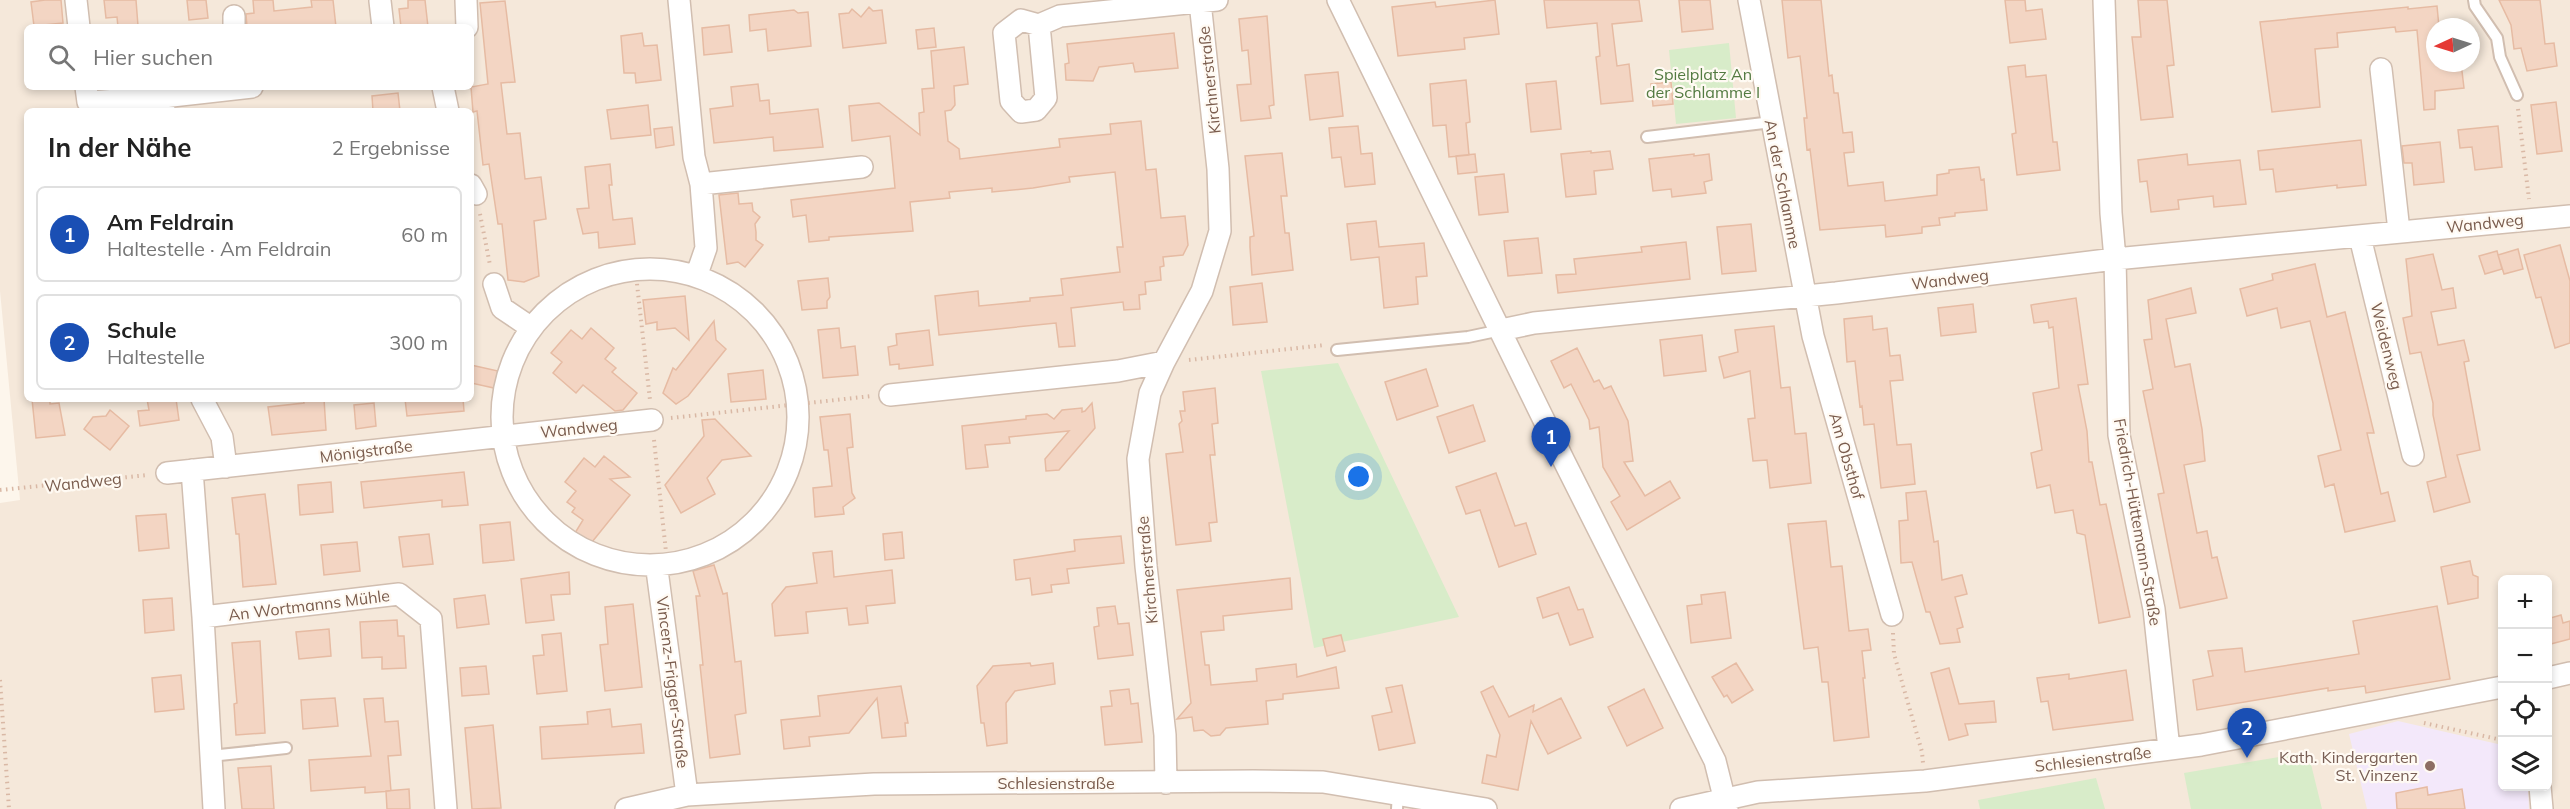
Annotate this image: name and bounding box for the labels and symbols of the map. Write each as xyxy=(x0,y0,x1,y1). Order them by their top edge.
north arrow xyxy=(2426,18,2480,72)
street label: Kirchnerstraße xyxy=(1193,25,1225,135)
park label: Spielplatz An der Schlamme I xyxy=(1646,64,1760,102)
street label: An der Schlamme xyxy=(1761,118,1805,250)
street label: Wandweg xyxy=(2445,209,2525,237)
street label: Wandweg xyxy=(1910,264,1990,294)
street label: Weidenweg xyxy=(2367,300,2407,392)
street label: Am Obsthof xyxy=(1825,410,1869,502)
street label: Wandweg xyxy=(539,414,619,442)
street label: Friedrich-Hüttemann-Straße xyxy=(2110,417,2166,627)
pin: 1 xyxy=(1532,418,1570,467)
street label: Mönigstraße xyxy=(318,435,414,467)
your location xyxy=(1344,462,1373,491)
street label: Wandweg xyxy=(43,468,123,496)
street label: Kirchnerstraße xyxy=(1132,515,1162,625)
street label: An Wortmanns Mühle xyxy=(227,585,391,625)
street label: Vincenz-Frigger-Straße xyxy=(653,595,693,769)
pin: 2 xyxy=(2228,708,2266,758)
street label: Schlesienstraße xyxy=(2034,742,2152,776)
place label: Kath. Kindergarten St. Vinzenz xyxy=(2279,747,2418,785)
marker: Kath. Kindergarten St. Vinzenz xyxy=(2423,759,2437,773)
street label: Schlesienstraße xyxy=(997,773,1115,793)

